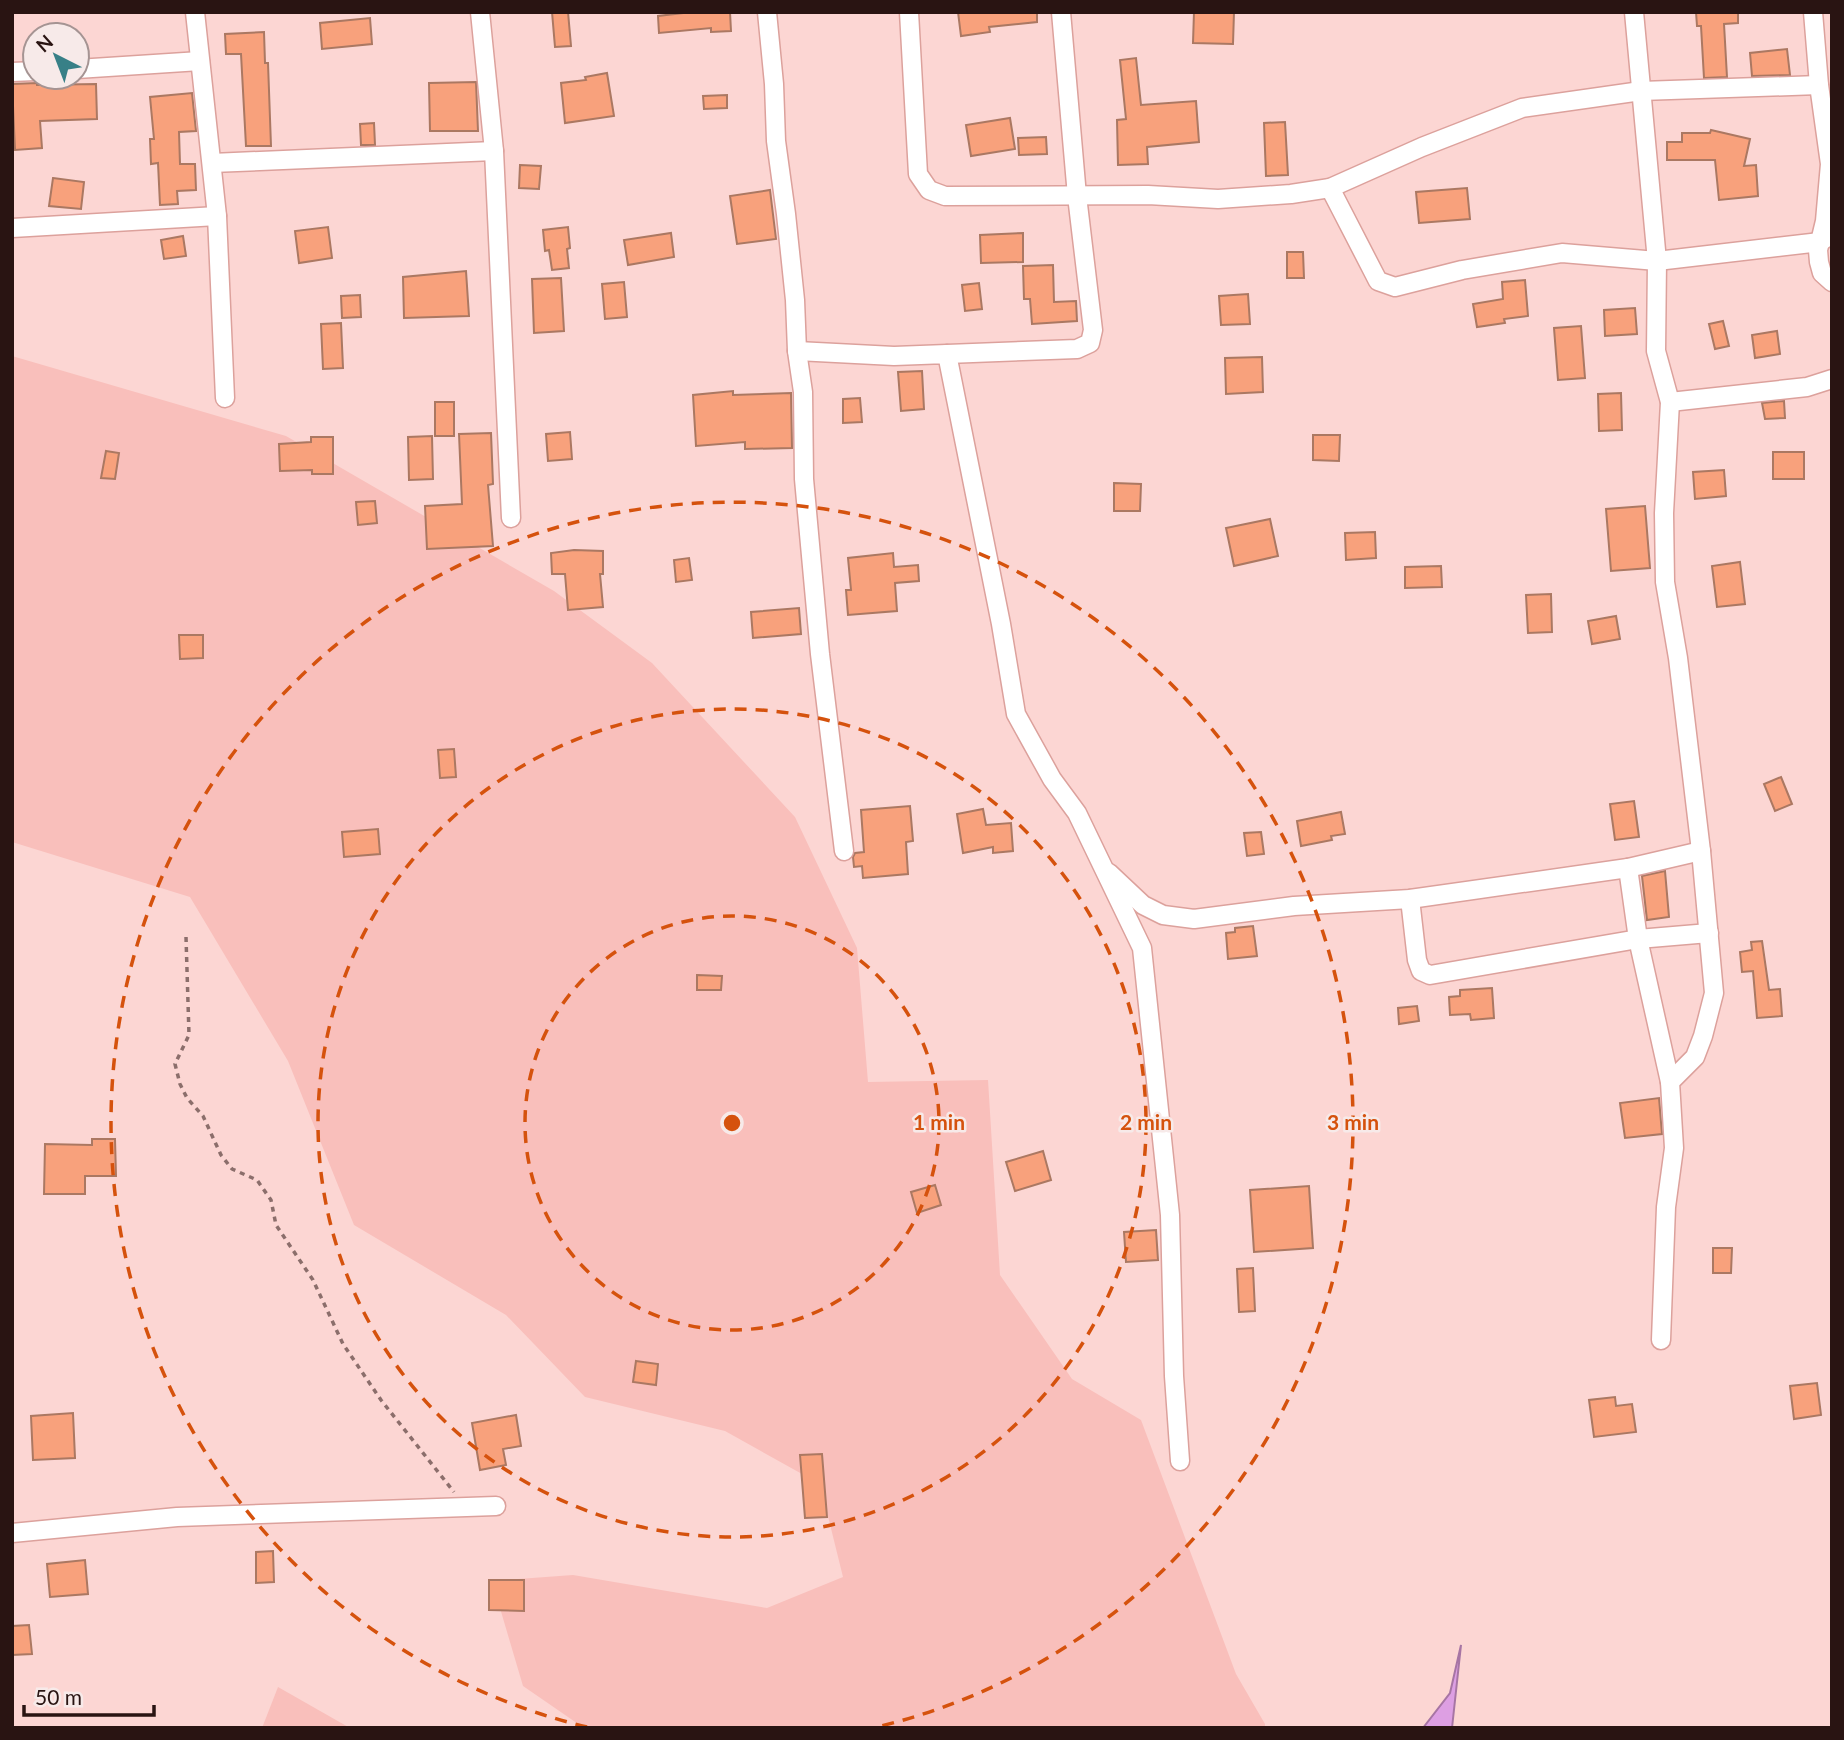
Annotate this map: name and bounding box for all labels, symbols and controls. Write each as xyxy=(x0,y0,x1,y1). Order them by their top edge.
north arrow xyxy=(21,21,91,91)
text: N xyxy=(31,30,57,56)
text: 1 min xyxy=(913,1109,965,1134)
text: 2 min xyxy=(1120,1109,1172,1134)
text: 3 min xyxy=(1327,1109,1379,1134)
centre of rings xyxy=(720,1111,744,1135)
scale bar xyxy=(24,1674,154,1718)
text: 50 m xyxy=(35,1684,82,1709)

